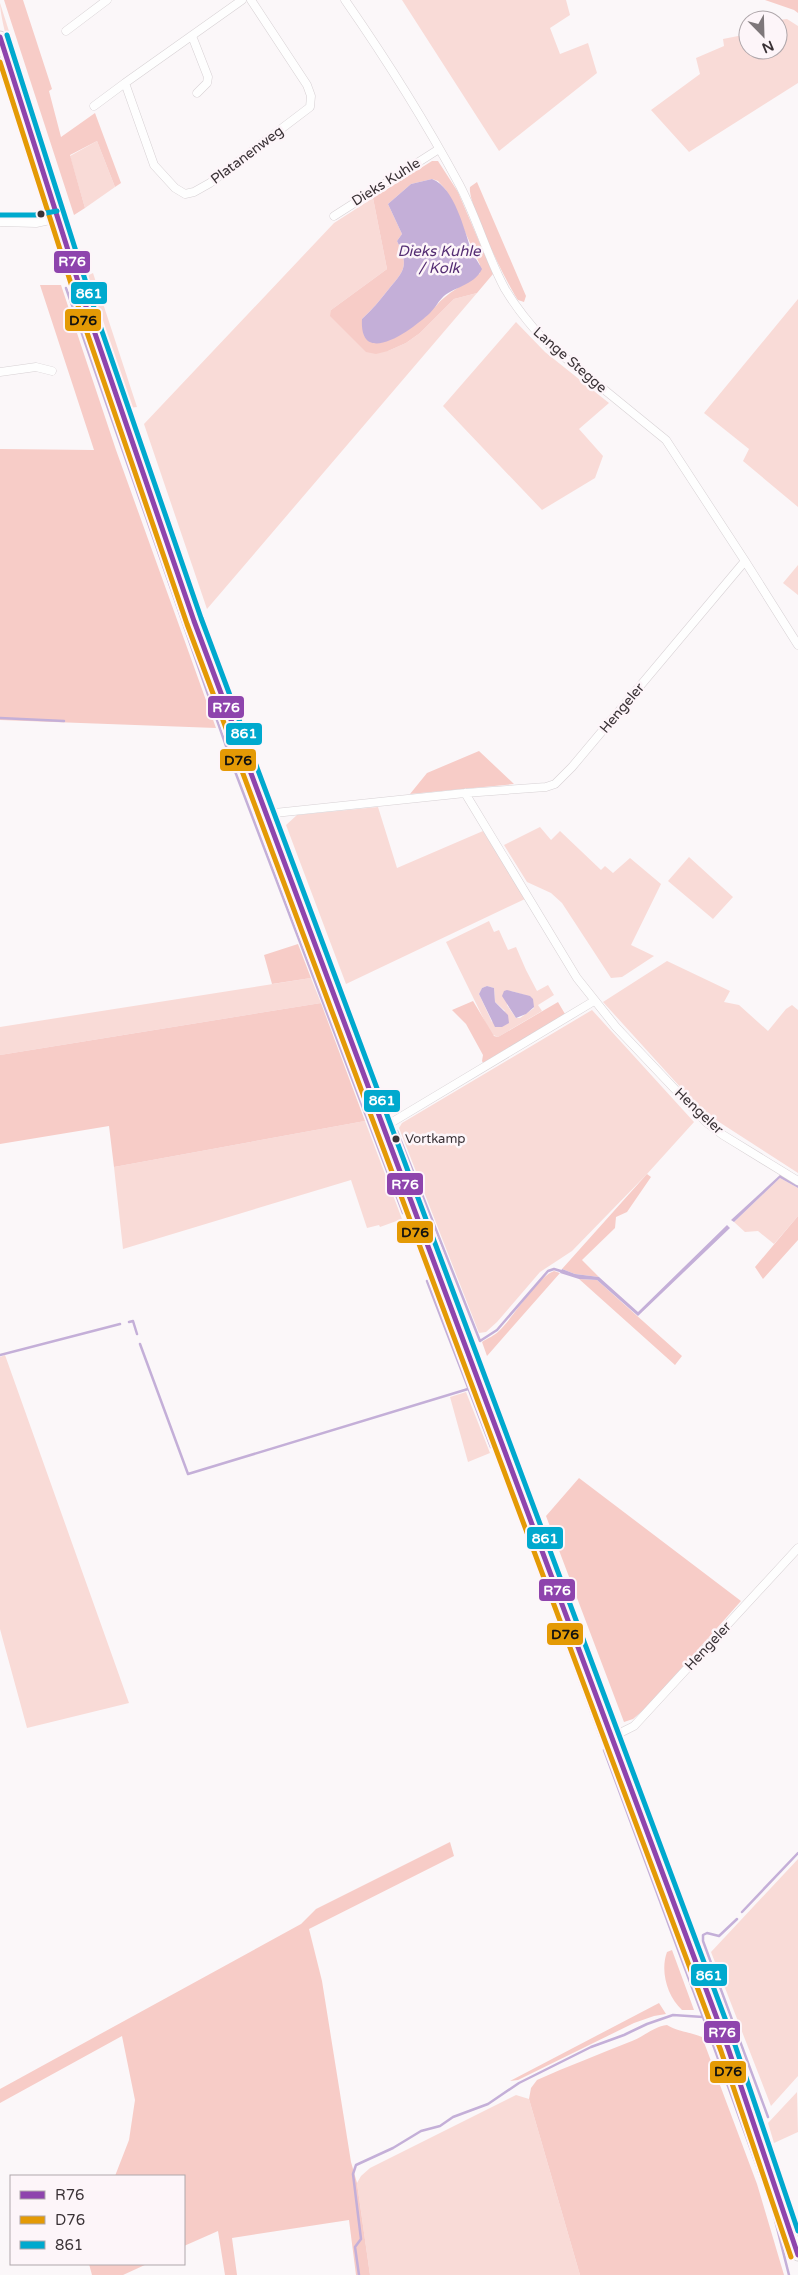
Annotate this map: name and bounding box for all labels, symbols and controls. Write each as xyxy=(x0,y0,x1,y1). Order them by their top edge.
north arrow xyxy=(738,10,788,60)
text: N xyxy=(759,36,776,57)
street label: Platanenweg xyxy=(207,122,287,188)
street label: Dieks Kuhle xyxy=(349,154,423,210)
unlabelled marker xyxy=(36,209,46,219)
water label: Dieks Kuhle / Kolk xyxy=(397,242,482,277)
line badge: R76 xyxy=(53,250,91,274)
text: R76 xyxy=(58,253,86,270)
line badge: 861 xyxy=(70,281,108,305)
text: 861 xyxy=(76,285,102,302)
line badge: D76 xyxy=(64,308,102,332)
text: D76 xyxy=(69,312,97,329)
street label: Lange Stegge xyxy=(530,323,610,397)
street label: Hengeler xyxy=(596,679,648,737)
line badge: R76 xyxy=(207,695,245,719)
text: R76 xyxy=(212,699,240,716)
line badge: 861 xyxy=(225,722,263,746)
text: 861 xyxy=(231,725,257,742)
line badge: D76 xyxy=(219,748,257,772)
text: D76 xyxy=(224,752,252,769)
street label: Hengeler xyxy=(671,1084,727,1138)
line badge: 861 xyxy=(363,1089,401,1113)
text: 861 xyxy=(369,1092,395,1109)
place label: Vortkamp xyxy=(405,1131,466,1147)
marker: Vortkamp xyxy=(391,1134,401,1144)
line badge: R76 xyxy=(386,1172,424,1196)
text: R76 xyxy=(391,1176,419,1193)
line badge: D76 xyxy=(396,1220,434,1244)
text: D76 xyxy=(401,1224,429,1241)
line badge: 861 xyxy=(526,1526,564,1550)
text: 861 xyxy=(532,1530,558,1547)
line badge: R76 xyxy=(538,1578,576,1602)
text: R76 xyxy=(543,1582,571,1599)
street label: Hengeler xyxy=(681,1618,735,1674)
line badge: D76 xyxy=(546,1622,584,1646)
text: D76 xyxy=(551,1626,579,1643)
line badge: 861 xyxy=(690,1963,728,1987)
text: 861 xyxy=(696,1967,722,1984)
line badge: R76 xyxy=(703,2020,741,2044)
text: R76 xyxy=(708,2024,736,2041)
line badge: D76 xyxy=(709,2060,747,2084)
text: D76 xyxy=(714,2063,742,2080)
legend xyxy=(10,2175,185,2265)
text: R76 xyxy=(55,2186,85,2204)
text: D76 xyxy=(55,2211,85,2229)
text: 861 xyxy=(55,2236,83,2254)

